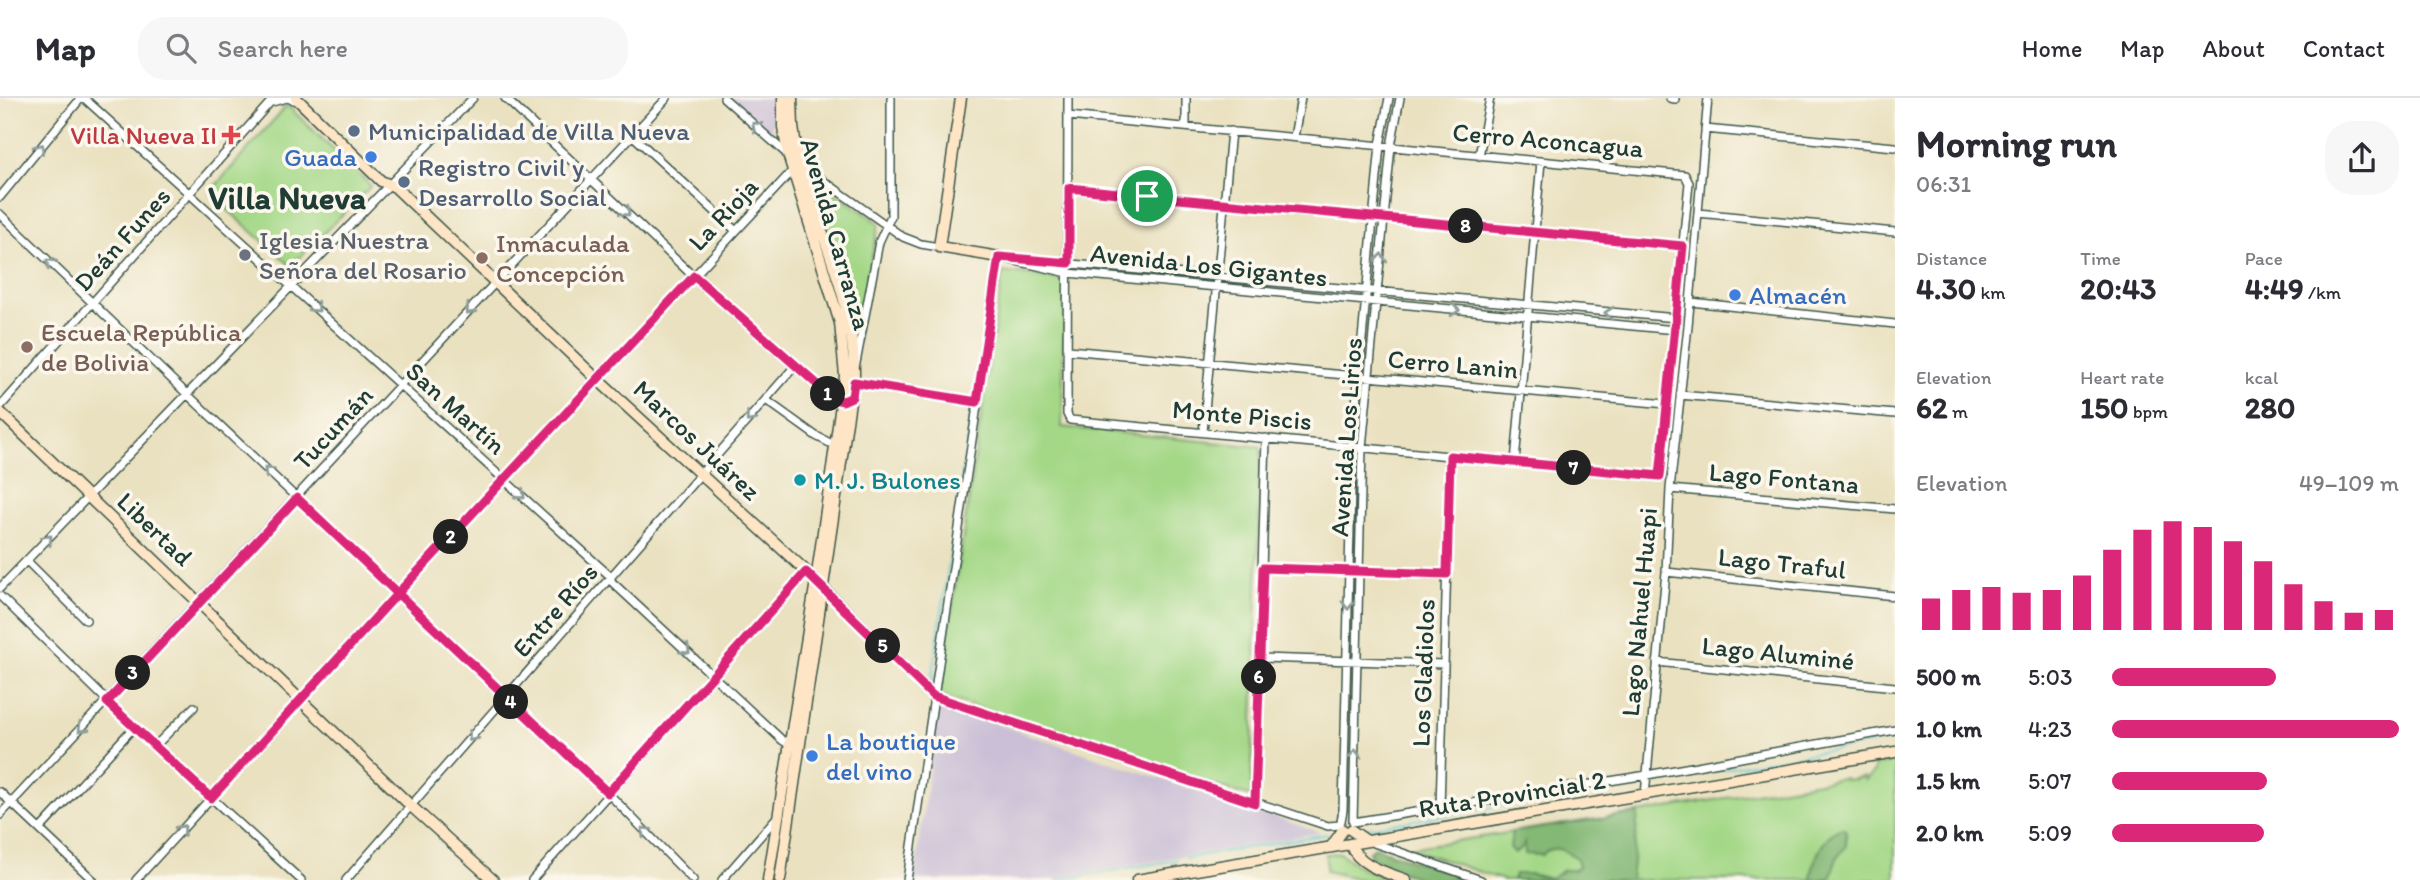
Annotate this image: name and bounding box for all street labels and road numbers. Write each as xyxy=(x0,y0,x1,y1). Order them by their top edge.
street label: Cerro Aconcagua xyxy=(1451,116,1645,164)
street label: Avenida Carranza xyxy=(793,134,879,334)
street label: La Rioja xyxy=(681,170,765,257)
street label: Deán Funes xyxy=(67,180,177,298)
street label: Avenida Los Gigantes xyxy=(1089,237,1329,293)
street label: Avenida Los Lirios xyxy=(1323,336,1369,538)
street label: Cerro Lanin xyxy=(1386,342,1520,386)
street label: San Martín xyxy=(399,355,513,461)
street label: Marcos Juárez xyxy=(627,373,767,507)
street label: Tucumán xyxy=(286,379,380,476)
street label: Monte Piscis xyxy=(1171,393,1313,437)
street label: Lago Fontana xyxy=(1708,456,1861,501)
street label: Libertad xyxy=(110,485,200,573)
street label: Lago Nahuel Huapi xyxy=(1614,506,1664,718)
street label: Lago Traful xyxy=(1716,540,1848,586)
street label: Entre Ríos xyxy=(505,556,605,664)
street label: Los Gladiolos xyxy=(1404,598,1442,748)
street label: Lago Aluminé xyxy=(1700,629,1856,677)
street label: Ruta Provincial 2 xyxy=(1416,763,1608,825)

